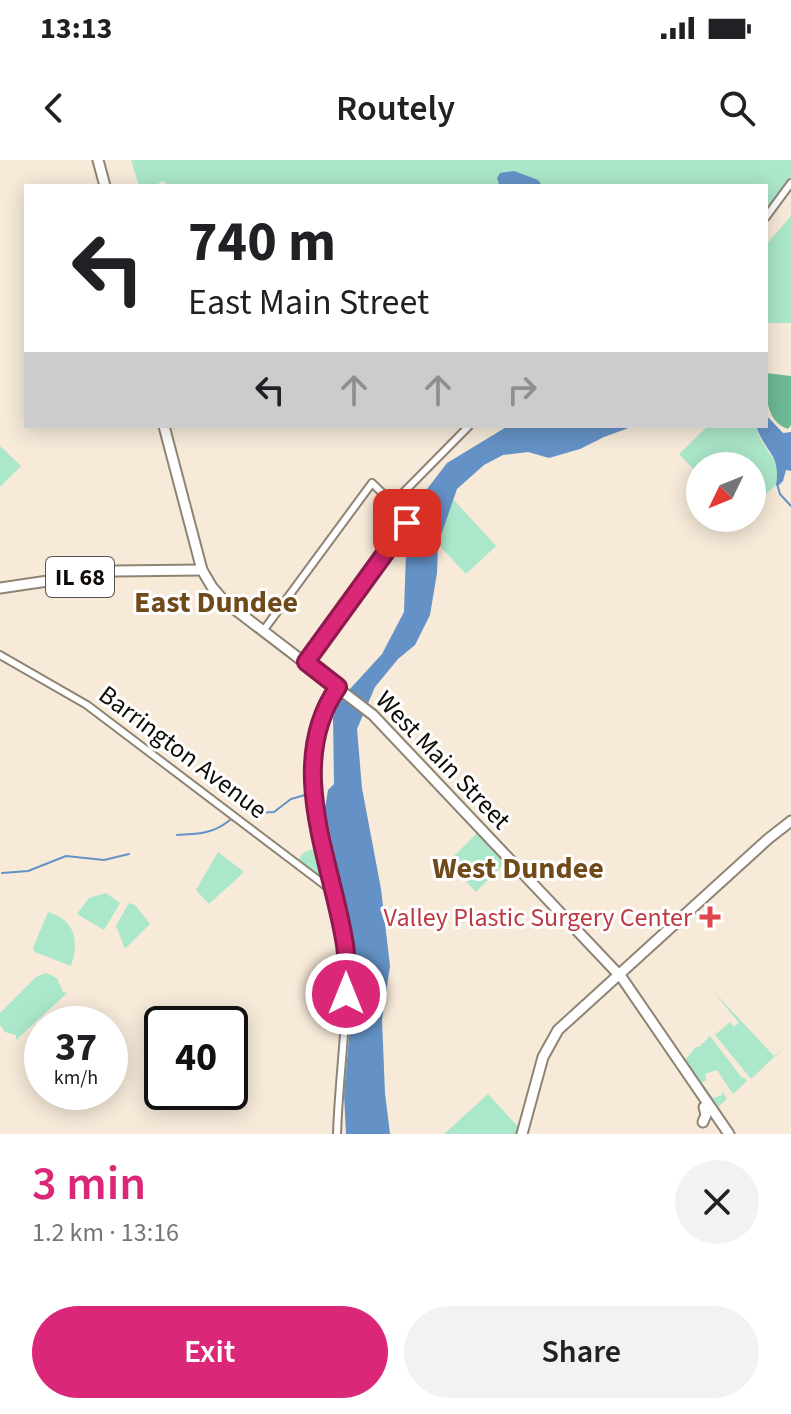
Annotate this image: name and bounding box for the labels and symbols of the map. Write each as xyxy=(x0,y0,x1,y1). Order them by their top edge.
north arrow xyxy=(686,452,766,532)
pin xyxy=(373,489,441,557)
road number: IL 68 xyxy=(46,557,114,597)
district label: East Dundee xyxy=(134,581,298,624)
street label: Barrington Avenue xyxy=(91,676,275,828)
street label: West Main Street xyxy=(367,682,519,838)
district label: West Dundee xyxy=(432,847,604,890)
place label: Valley Plastic Surgery Center xyxy=(384,899,693,936)
marker: Valley Plastic Surgery Center xyxy=(699,906,721,928)
position arrow xyxy=(304,952,388,1036)
speed limit sign: 40 xyxy=(144,1006,248,1110)

